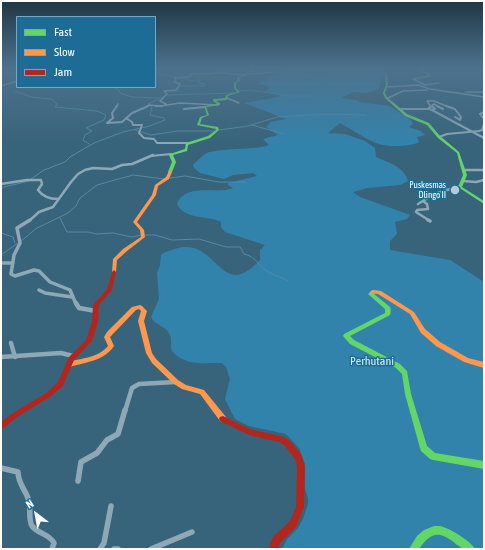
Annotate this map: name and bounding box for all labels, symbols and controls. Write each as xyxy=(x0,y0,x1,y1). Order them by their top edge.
legend xyxy=(16,16,156,88)
text: Fast xyxy=(54,25,72,39)
text: Slow xyxy=(54,45,75,59)
text: Jam xyxy=(54,65,72,79)
place label: Puskesmas Dlingo II xyxy=(409,180,446,201)
marker: Puskesmas Dlingo II xyxy=(449,184,461,196)
park label: Perhutani xyxy=(350,354,394,368)
north arrow xyxy=(16,494,56,534)
text: N xyxy=(24,497,36,511)

